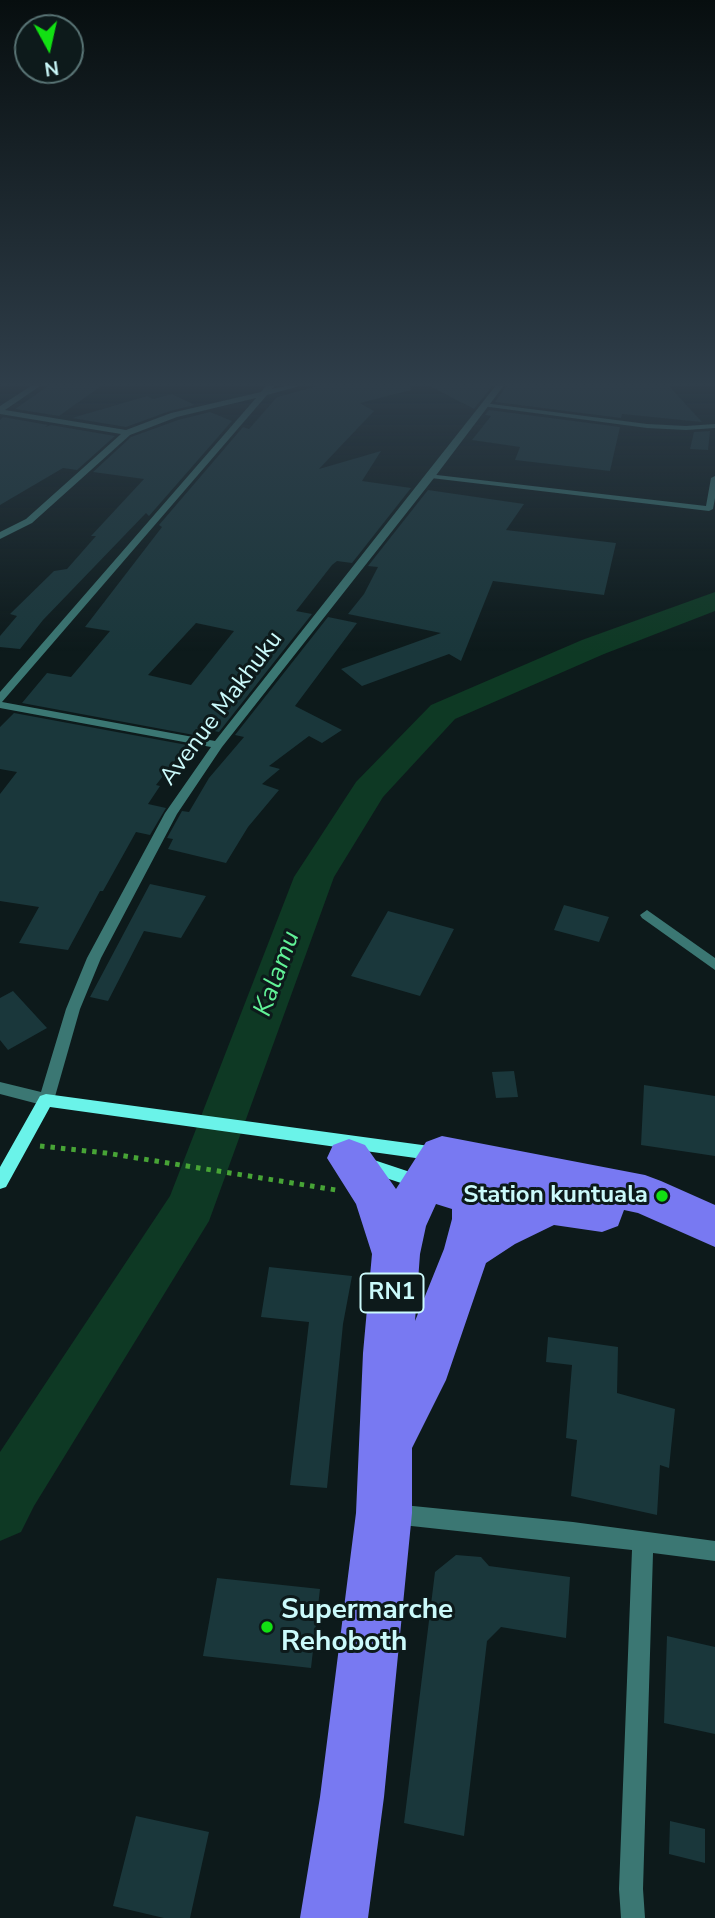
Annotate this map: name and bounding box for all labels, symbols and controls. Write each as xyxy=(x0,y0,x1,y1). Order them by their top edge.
north arrow xyxy=(14,14,84,84)
text: N xyxy=(43,54,60,82)
street label: Avenue Makhuku xyxy=(155,626,289,792)
water label: Kalamu xyxy=(248,927,308,1021)
place label: Station kuntuala xyxy=(463,1182,648,1210)
marker: Station kuntuala xyxy=(654,1188,670,1204)
road number: RN1 xyxy=(360,1274,424,1312)
place label: Supermarche Rehoboth xyxy=(281,1594,453,1660)
marker: Supermarche Rehoboth xyxy=(259,1619,275,1635)

